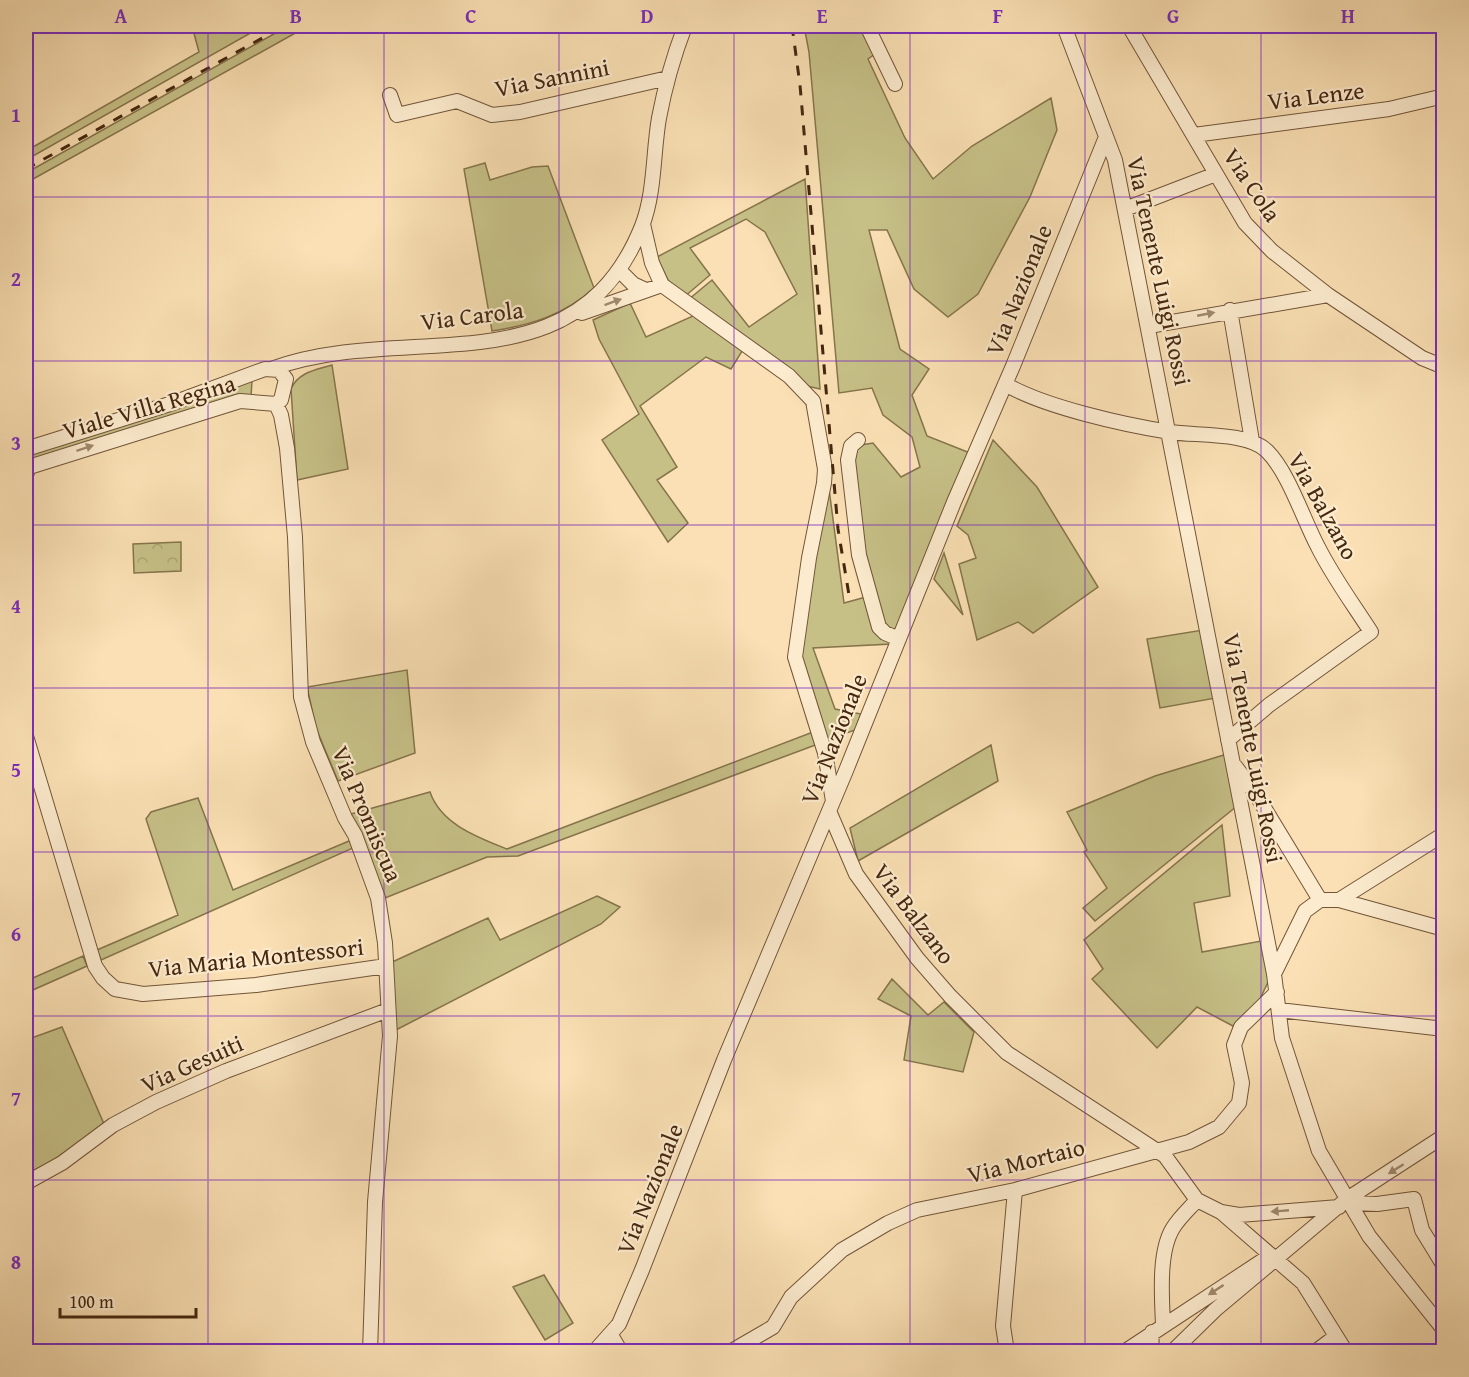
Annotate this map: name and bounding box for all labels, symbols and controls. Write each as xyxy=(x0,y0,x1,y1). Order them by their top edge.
text: A xyxy=(115,1,128,30)
text: B xyxy=(290,1,302,30)
text: C xyxy=(465,1,477,30)
text: D xyxy=(640,1,654,30)
text: E xyxy=(817,1,828,30)
text: F xyxy=(993,1,1003,30)
text: G xyxy=(1167,1,1179,30)
text: H xyxy=(1341,1,1355,30)
street label: Via Sannini xyxy=(492,49,612,106)
street label: Via Lenze xyxy=(1266,72,1366,119)
text: 1 xyxy=(11,100,21,129)
street label: Via Cola xyxy=(1215,141,1290,229)
street label: Via Tenente Luigi Rossi xyxy=(1118,153,1201,389)
street label: Via Nazionale xyxy=(976,219,1061,361)
text: 2 xyxy=(11,264,21,293)
street label: Via Carola xyxy=(419,292,526,339)
one-way arrow xyxy=(604,297,622,307)
one-way arrow xyxy=(1197,309,1215,319)
street label: Viale Villa Regina xyxy=(58,365,240,448)
text: 3 xyxy=(11,428,21,457)
one-way arrow xyxy=(76,443,94,453)
street label: Via Balzano xyxy=(1279,446,1367,566)
text: 4 xyxy=(11,591,21,620)
street label: Via Tenente Luigi Rossi xyxy=(1214,630,1293,866)
street label: Via Nazionale xyxy=(791,668,876,810)
street label: Via Promiscua xyxy=(323,740,412,888)
text: 5 xyxy=(11,755,21,784)
street label: Via Balzano xyxy=(865,856,964,971)
text: 6 xyxy=(11,919,21,948)
street label: Via Maria Montessori xyxy=(147,929,366,986)
street label: Via Gesuiti xyxy=(135,1025,249,1102)
text: 7 xyxy=(11,1083,21,1112)
street label: Via Nazionale xyxy=(607,1118,692,1260)
street label: Via Mortaio xyxy=(964,1129,1088,1192)
one-way arrow xyxy=(1388,1163,1404,1174)
one-way arrow xyxy=(1271,1206,1290,1216)
text: 8 xyxy=(11,1247,21,1276)
scale bar xyxy=(60,1281,196,1319)
one-way arrow xyxy=(1208,1284,1224,1296)
text: 100 m xyxy=(69,1288,114,1315)

